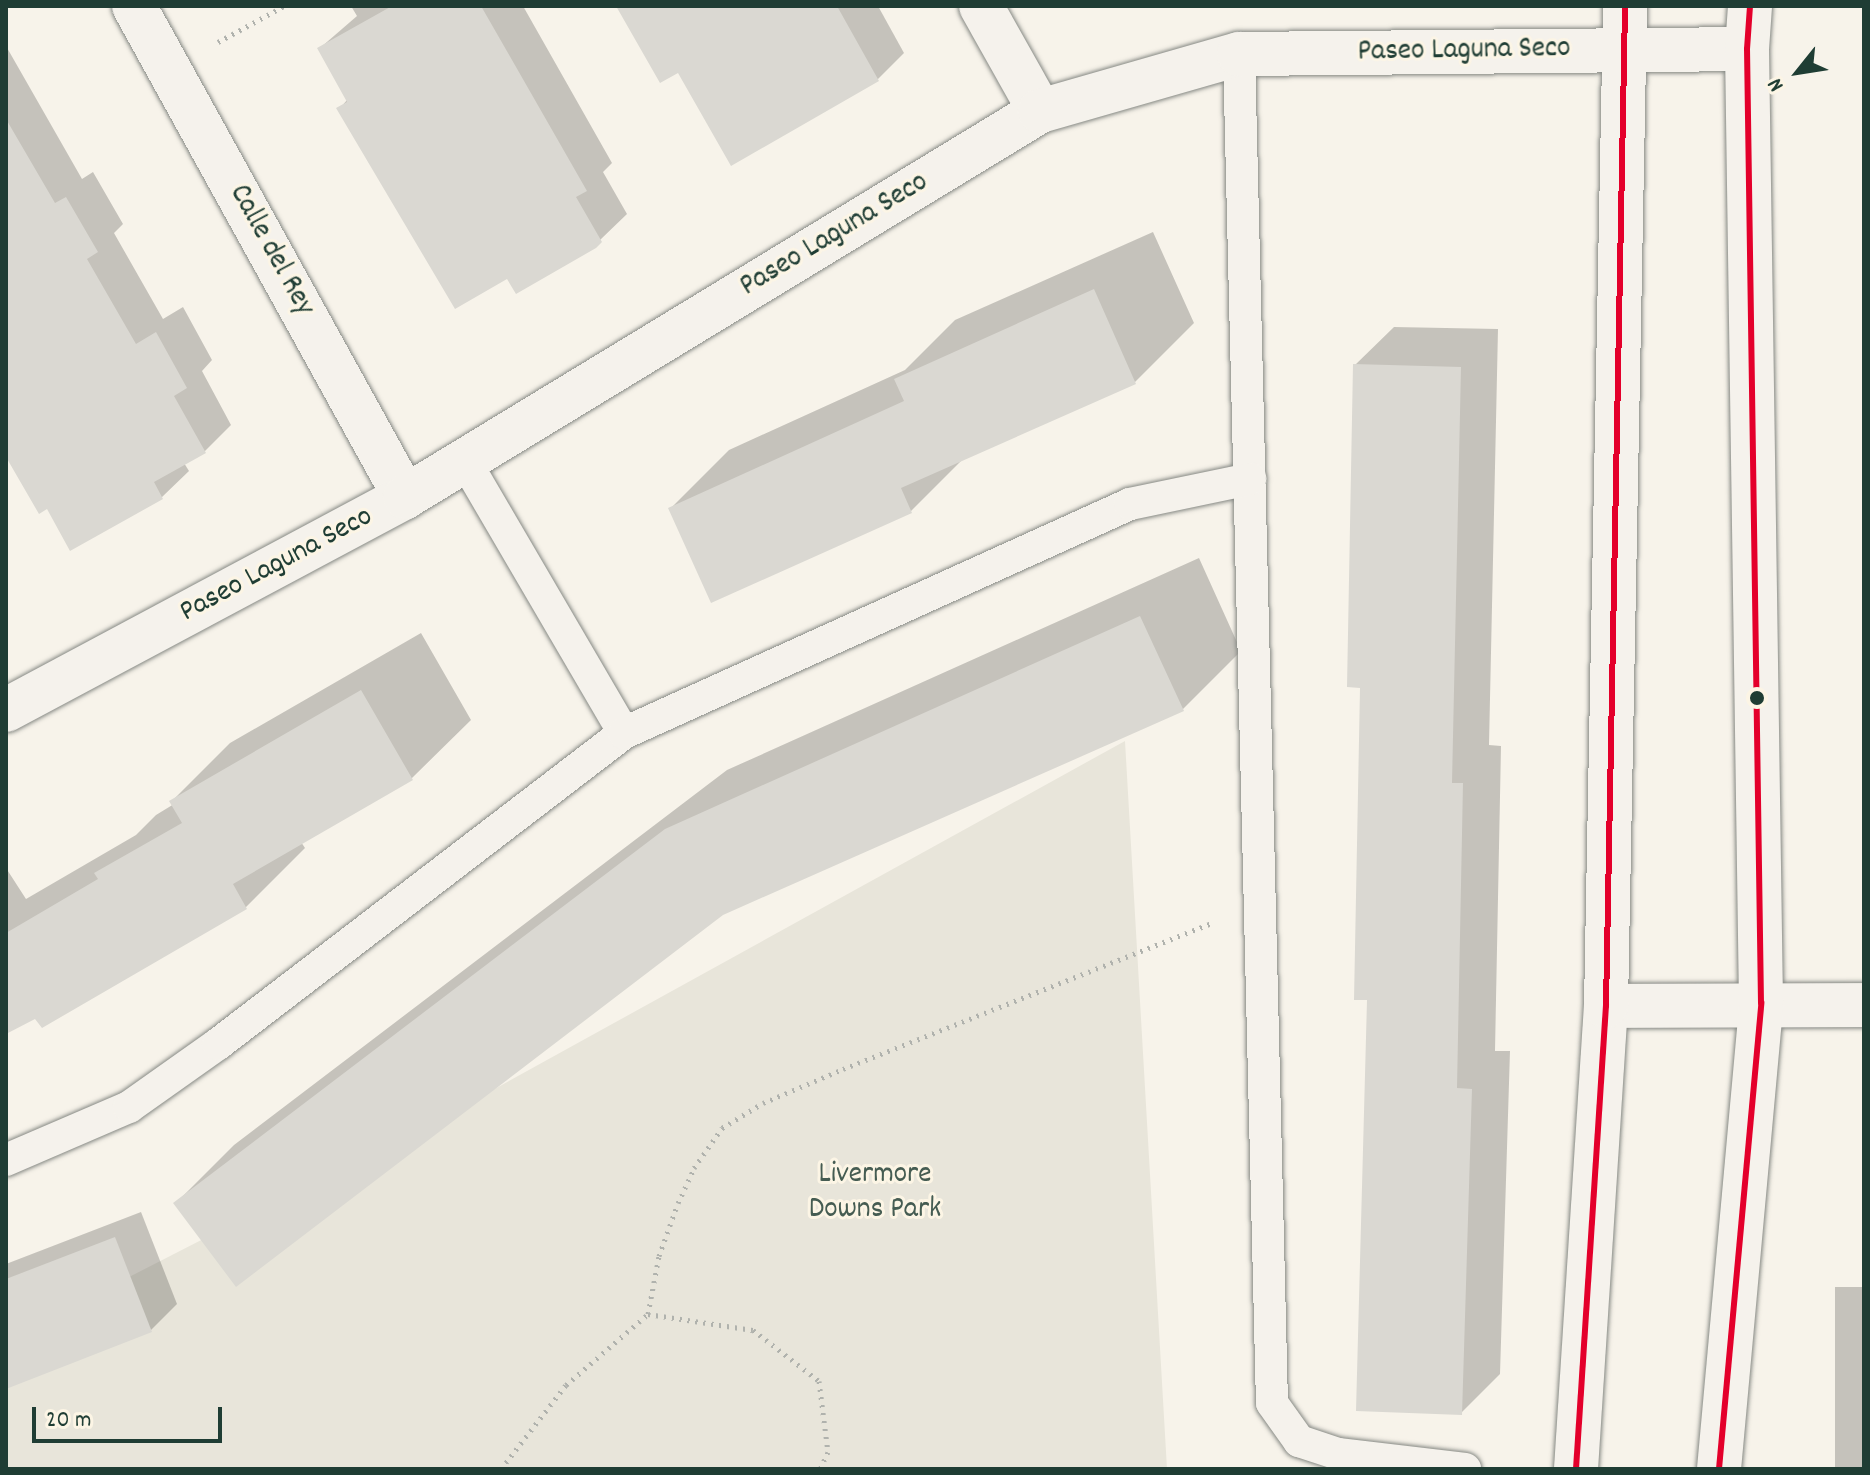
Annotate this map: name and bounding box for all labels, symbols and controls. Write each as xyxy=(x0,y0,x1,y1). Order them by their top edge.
street label: Paseo Laguna Seco xyxy=(1357,32,1571,72)
north arrow xyxy=(1758,32,1838,112)
text: N xyxy=(1761,72,1793,97)
street label: Paseo Laguna Seco xyxy=(735,166,935,306)
street label: Calle del Rey xyxy=(219,179,321,323)
street label: Paseo Laguna Seco xyxy=(175,500,379,632)
unlabelled marker xyxy=(1749,690,1765,706)
park label: Livermore Downs Park xyxy=(809,1158,941,1228)
scale bar xyxy=(36,1391,226,1441)
text: 20 m xyxy=(46,1404,92,1438)

